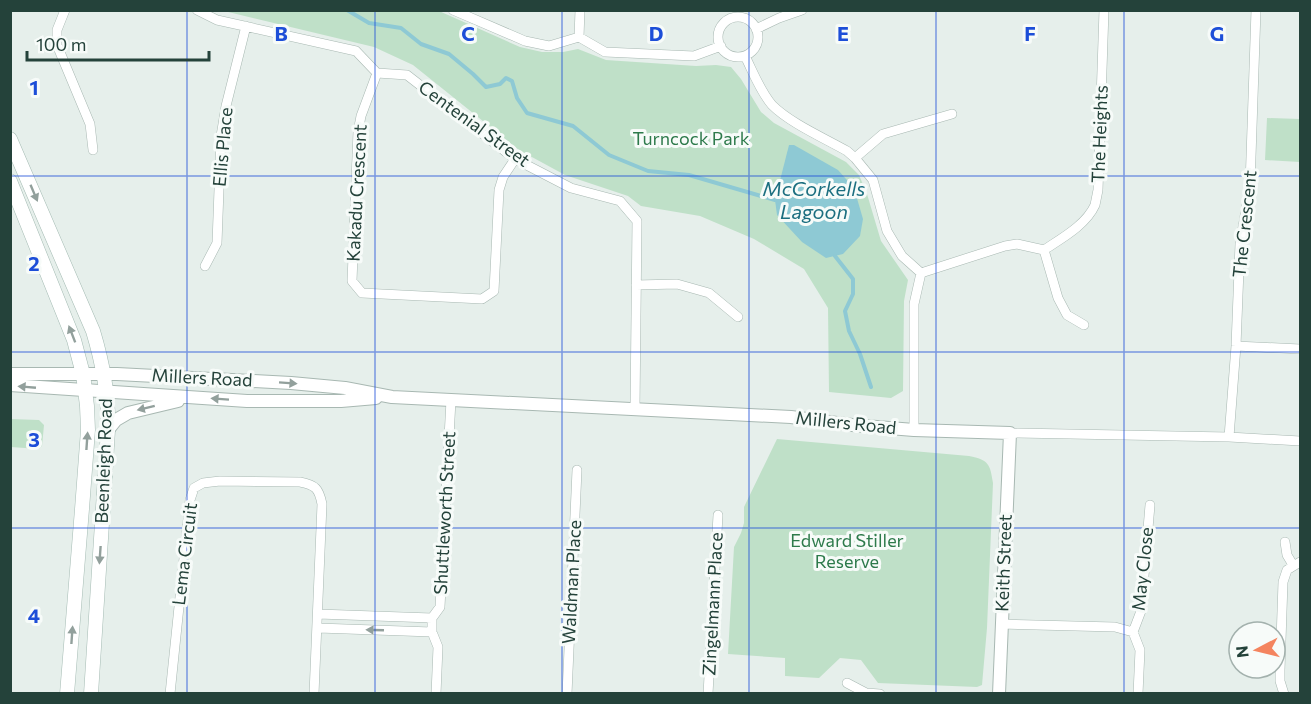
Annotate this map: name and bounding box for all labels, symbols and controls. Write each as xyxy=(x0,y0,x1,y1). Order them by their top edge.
text: B xyxy=(274,21,288,45)
text: C xyxy=(461,21,475,45)
text: D xyxy=(649,21,663,45)
text: E xyxy=(837,21,849,45)
text: F xyxy=(1024,21,1036,45)
text: G xyxy=(1210,21,1224,45)
scale bar xyxy=(27,24,208,62)
text: 100 m xyxy=(36,33,86,55)
text: 1 xyxy=(29,75,39,99)
street label: Centenial Street xyxy=(415,75,535,171)
street label: The Heights xyxy=(1086,85,1112,183)
street label: Ellis Place xyxy=(208,106,236,188)
street label: Kakadu Crescent xyxy=(341,124,371,262)
park label: Turncock Park xyxy=(632,127,750,149)
street label: The Crescent xyxy=(1227,169,1261,279)
water label: McCorkells Lagoon xyxy=(763,176,865,223)
one-way arrow xyxy=(29,184,38,201)
text: 2 xyxy=(28,251,40,275)
one-way arrow xyxy=(66,325,76,343)
street label: Millers Road xyxy=(151,363,253,391)
one-way arrow xyxy=(279,378,298,388)
one-way arrow xyxy=(17,382,36,392)
one-way arrow xyxy=(210,395,229,404)
street label: Beenleigh Road xyxy=(90,398,116,524)
one-way arrow xyxy=(137,404,156,414)
street label: Millers Road xyxy=(795,406,898,438)
text: 3 xyxy=(28,427,40,451)
one-way arrow xyxy=(82,431,92,450)
street label: Shuttleworth Street xyxy=(429,431,459,595)
street label: Lema Circuit xyxy=(167,501,201,606)
street label: Keith Street xyxy=(990,514,1016,612)
street label: Waldman Place xyxy=(557,519,585,645)
street label: May Close xyxy=(1127,526,1157,612)
park label: Edward Stiller Reserve xyxy=(790,529,904,572)
street label: Zingelmann Place xyxy=(697,532,727,676)
one-way arrow xyxy=(95,546,104,565)
text: 4 xyxy=(28,603,40,627)
north arrow xyxy=(1227,620,1287,680)
one-way arrow xyxy=(365,625,384,635)
one-way arrow xyxy=(68,626,77,645)
text: N xyxy=(1231,645,1252,659)

